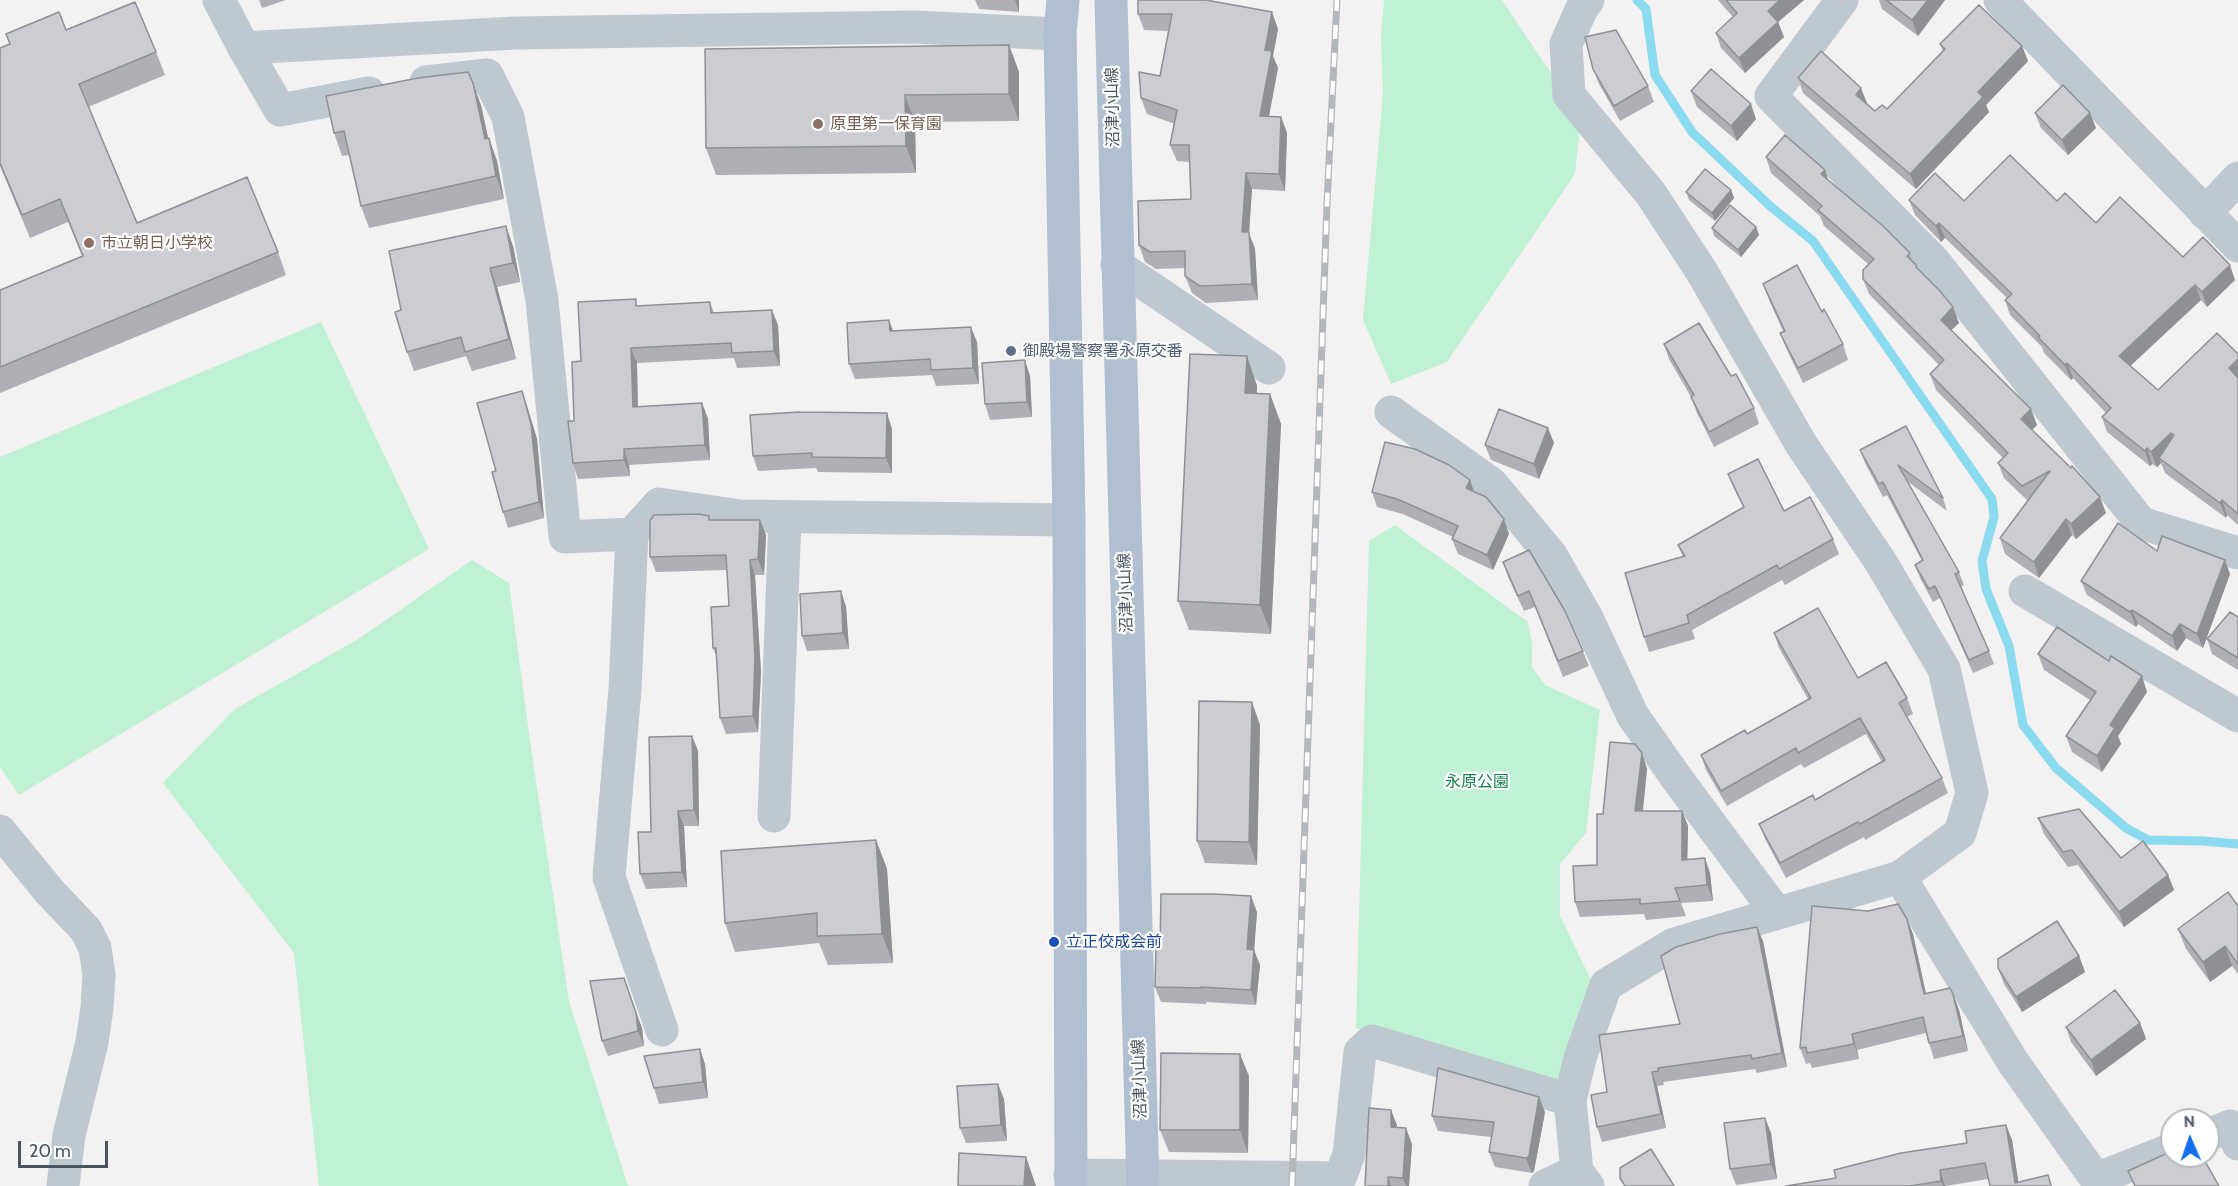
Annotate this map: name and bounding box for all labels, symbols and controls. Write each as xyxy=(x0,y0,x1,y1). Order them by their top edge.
street label: 沼津小山線 xyxy=(1103,67,1123,147)
place label: 原里第一保育園 xyxy=(830,114,942,134)
marker: 原里第一保育園 xyxy=(811,117,825,131)
place label: 市立朝日小学校 xyxy=(101,233,213,253)
marker: 市立朝日小学校 xyxy=(82,236,96,250)
place label: 御殿場警察署永原交番 xyxy=(1023,341,1183,361)
marker: 御殿場警察署永原交番 xyxy=(1004,344,1018,358)
street label: 沼津小山線 xyxy=(1115,553,1137,633)
park label: 永原公園 xyxy=(1445,772,1509,792)
place label: 立正佼成会前 xyxy=(1066,932,1162,952)
marker: 立正佼成会前 xyxy=(1047,935,1061,949)
street label: 沼津小山線 xyxy=(1129,1039,1151,1119)
north arrow xyxy=(2160,1108,2220,1168)
text: N xyxy=(2183,1112,2195,1131)
scale bar xyxy=(21,1129,111,1167)
text: 20 m xyxy=(29,1140,71,1162)

